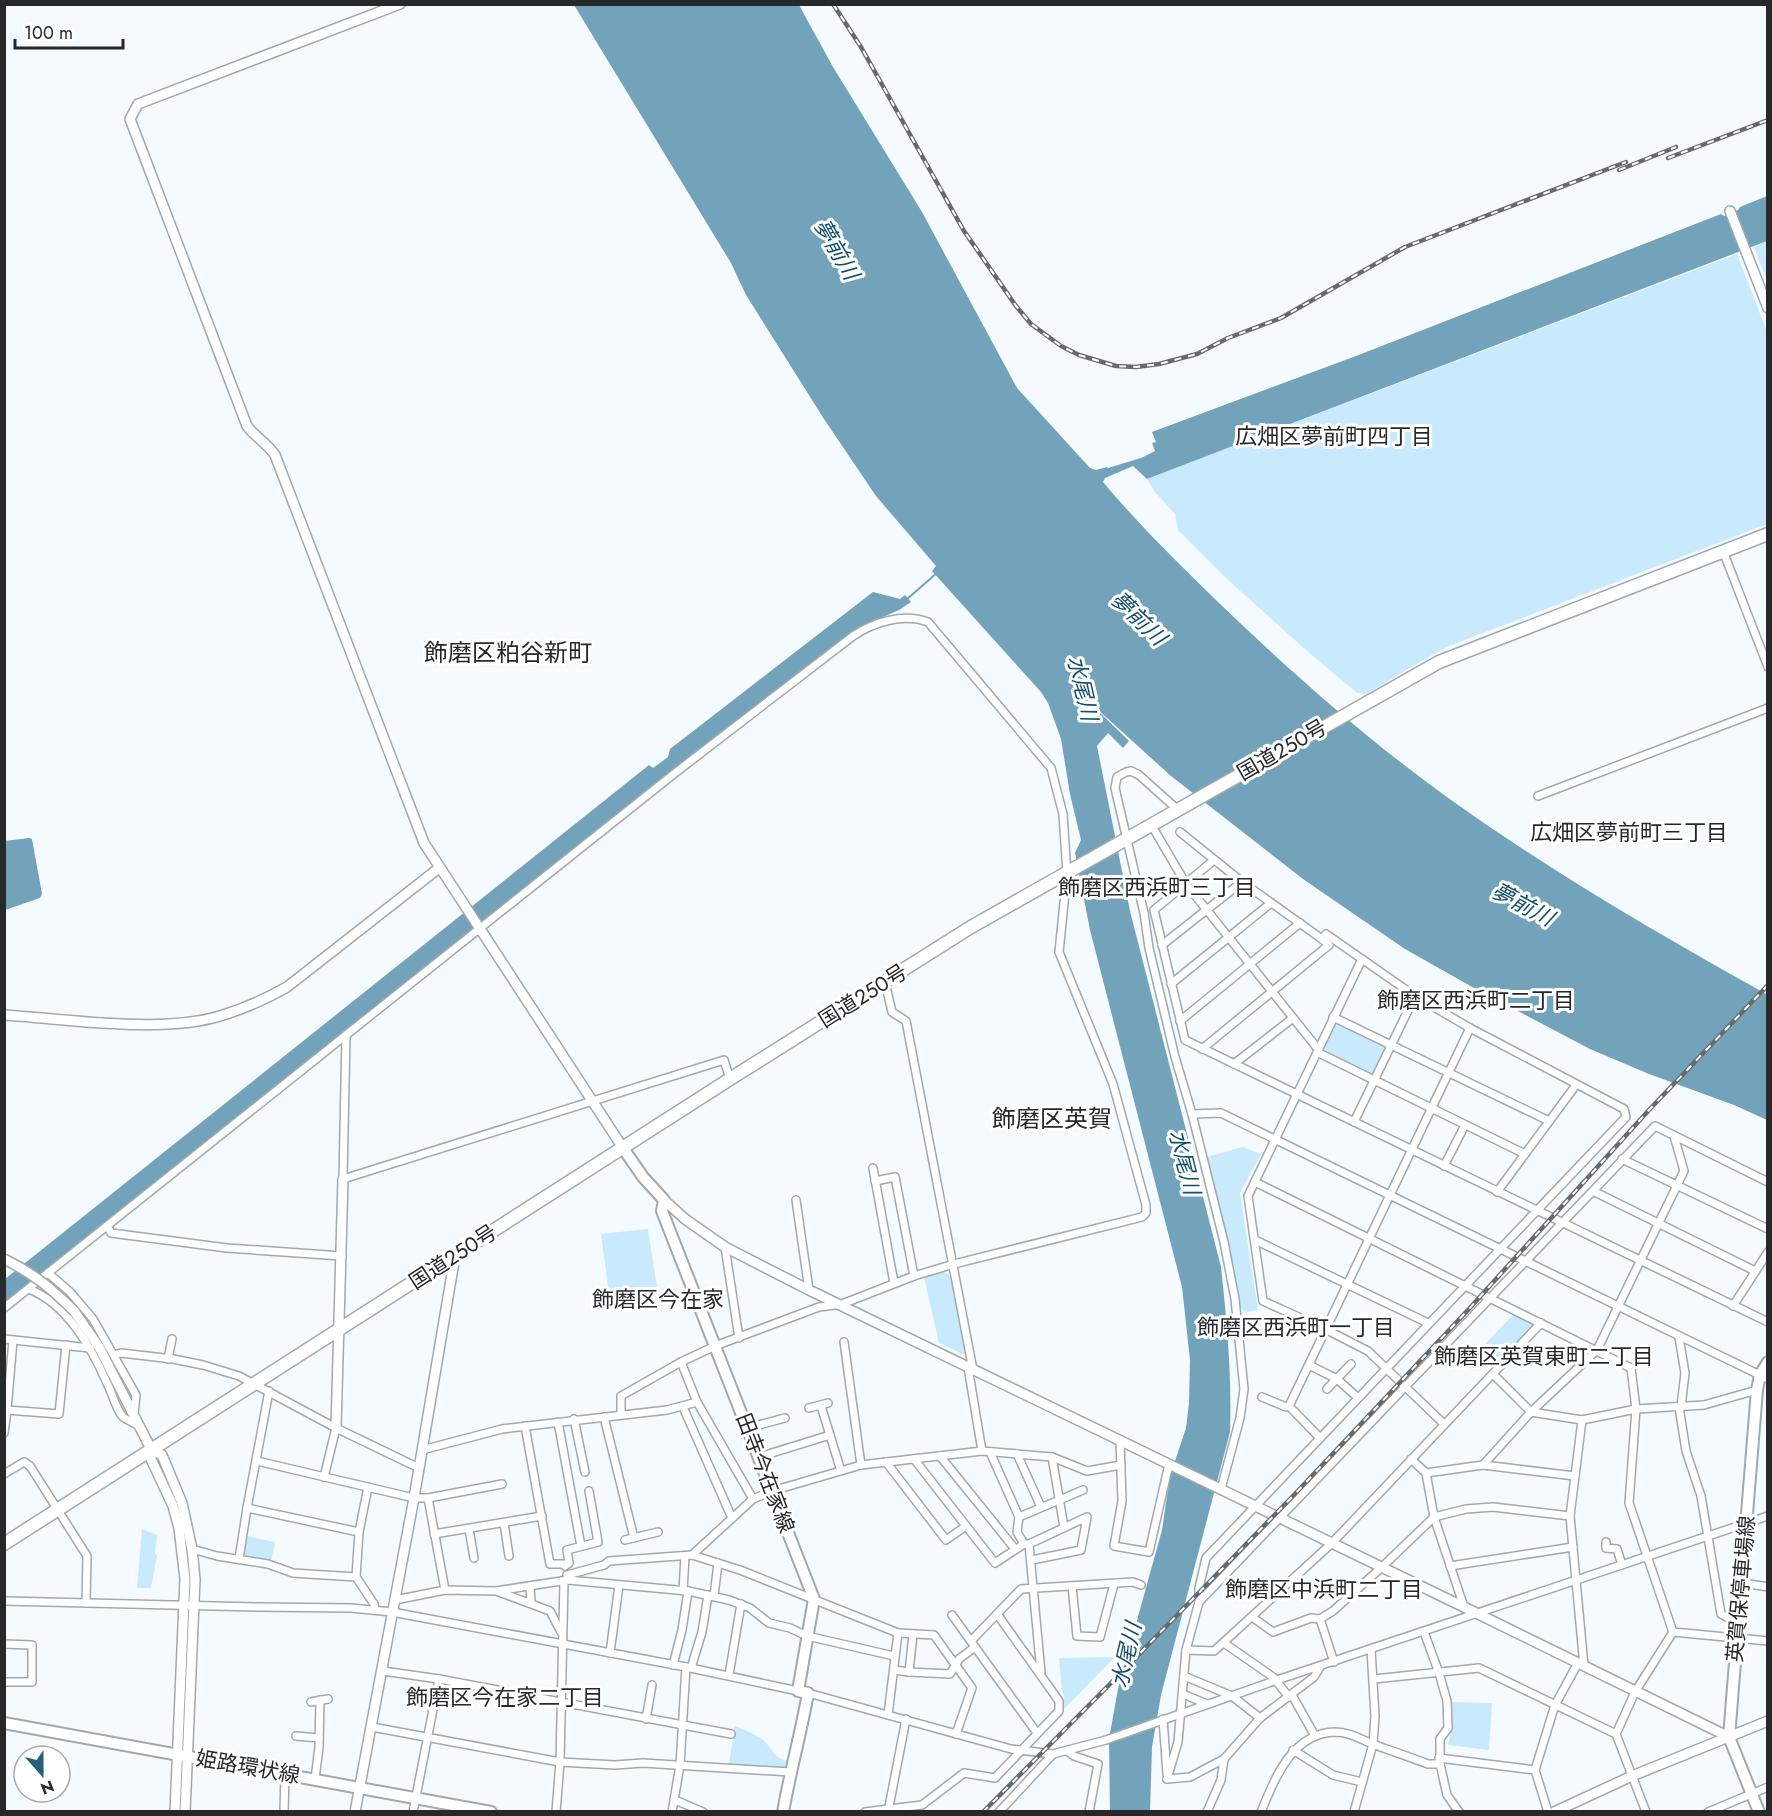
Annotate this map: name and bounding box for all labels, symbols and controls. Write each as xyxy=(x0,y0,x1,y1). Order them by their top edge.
scale bar xyxy=(15,12,123,50)
text: 100 m xyxy=(24,20,73,46)
water label: 夢前川 xyxy=(807,212,868,287)
district label: 広畑区夢前町四丁目 xyxy=(1235,420,1433,452)
water label: 夢前川 xyxy=(1104,584,1175,654)
district label: 飾磨区粕谷新町 xyxy=(424,635,592,670)
water label: 水尾川 xyxy=(1060,652,1106,726)
street label: 国道250号 xyxy=(1231,712,1333,788)
district label: 広畑区夢前町三丁目 xyxy=(1530,816,1728,848)
district label: 飾磨区西浜町三丁目 xyxy=(1058,871,1256,903)
water label: 夢前川 xyxy=(1486,874,1561,935)
street label: 国道250号 xyxy=(813,957,913,1035)
district label: 飾磨区西浜町二丁目 xyxy=(1377,984,1575,1016)
district label: 飾磨区英賀 xyxy=(992,1101,1112,1136)
water label: 水尾川 xyxy=(1161,1126,1209,1200)
street label: 国道250号 xyxy=(403,1217,503,1297)
district label: 飾磨区今在家 xyxy=(592,1283,724,1315)
district label: 飾磨区西浜町一丁目 xyxy=(1197,1311,1395,1343)
district label: 飾磨区英賀東町二丁目 xyxy=(1434,1340,1654,1372)
street label: 田寺今在家線 xyxy=(728,1409,802,1537)
street label: 英賀保停車場線 xyxy=(1720,1514,1762,1664)
district label: 飾磨区中浜町二丁目 xyxy=(1225,1573,1423,1605)
water label: 水尾川 xyxy=(1103,1617,1149,1691)
district label: 飾磨区今在家二丁目 xyxy=(406,1681,604,1713)
street label: 姫路環状線 xyxy=(194,1743,302,1791)
north arrow xyxy=(12,1744,72,1804)
text: N xyxy=(37,1775,57,1801)

